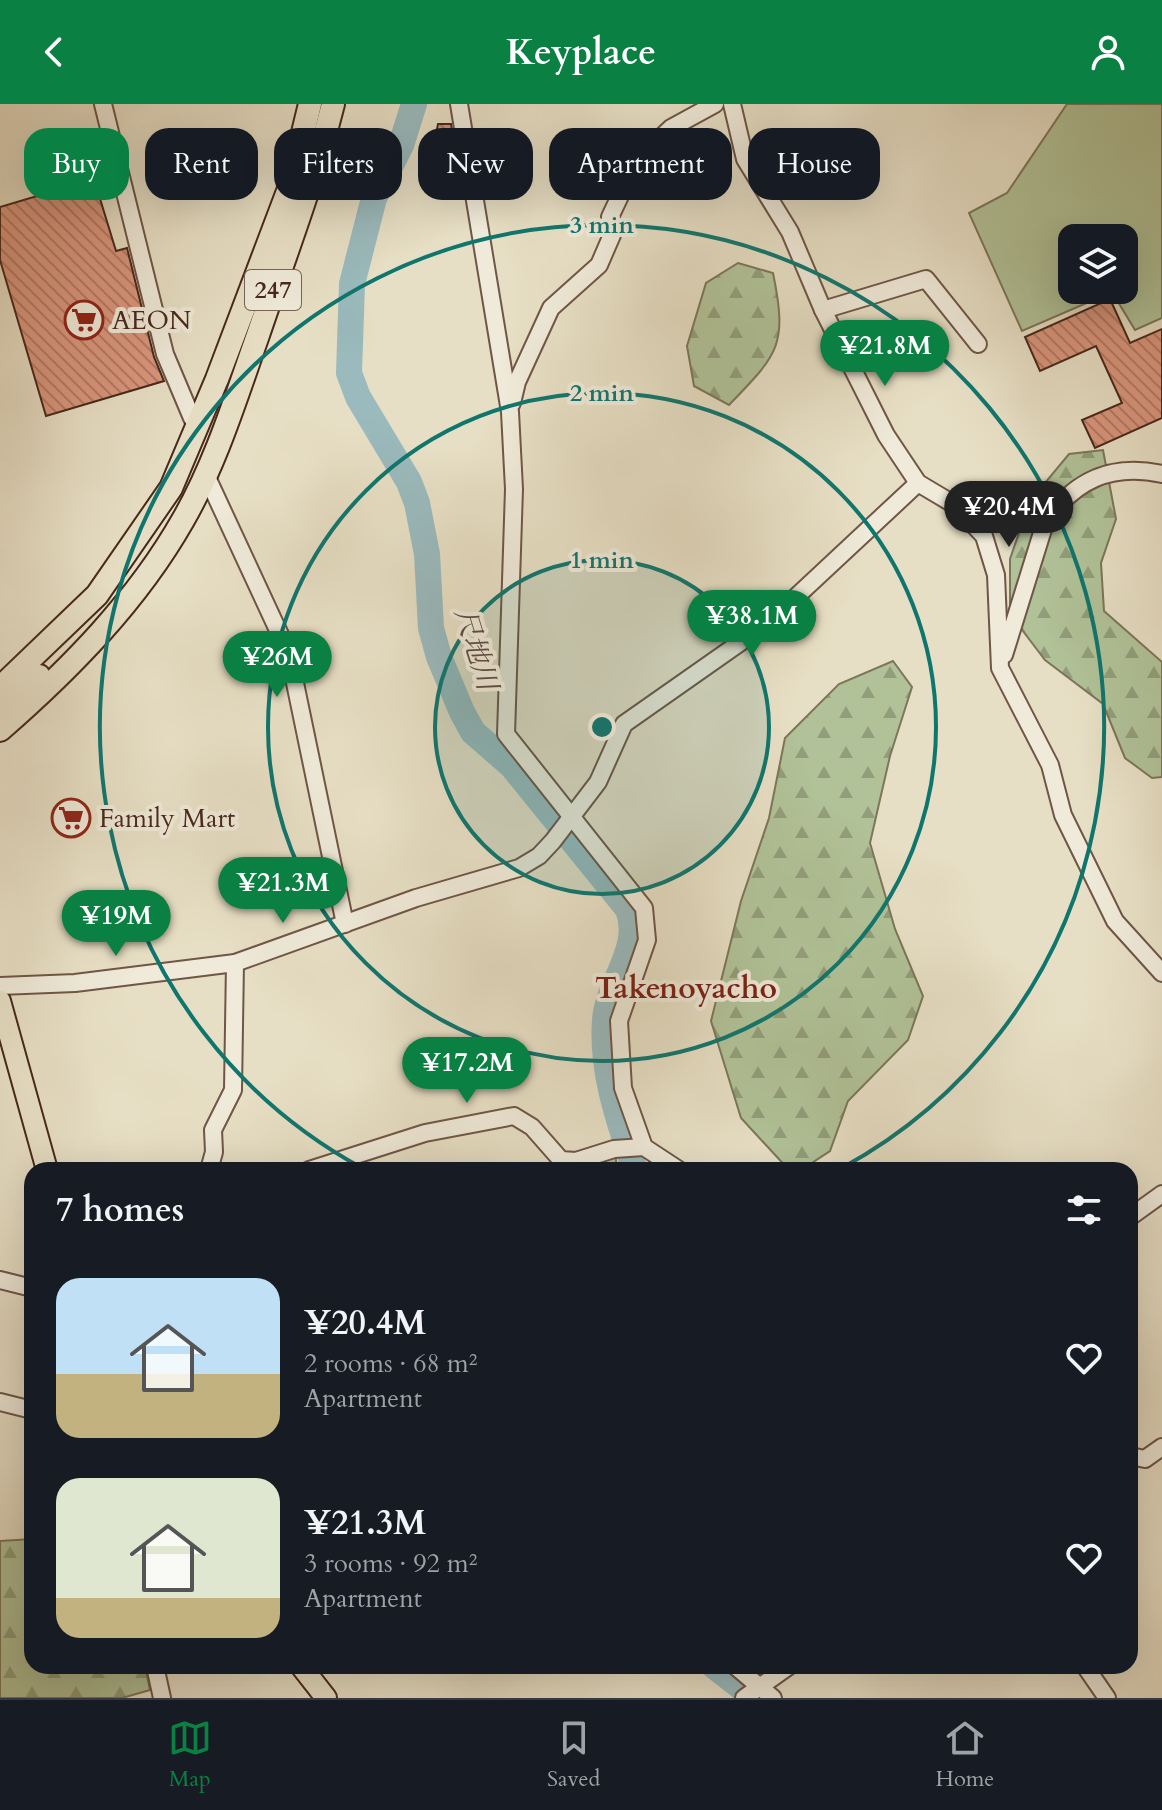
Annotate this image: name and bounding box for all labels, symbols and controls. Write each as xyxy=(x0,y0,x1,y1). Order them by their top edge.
text: Keyplace xyxy=(506,28,656,77)
icon: back xyxy=(32,30,76,74)
icon: person xyxy=(1086,30,1130,74)
chip: Buy xyxy=(24,128,129,200)
chip: Rent xyxy=(145,128,258,200)
chip: Filters xyxy=(274,128,402,200)
chip: New xyxy=(418,128,533,200)
chip: Apartment xyxy=(549,128,732,200)
chip: House xyxy=(748,128,880,200)
text: 3 min xyxy=(570,209,635,242)
map controls xyxy=(1058,224,1138,304)
button: layers xyxy=(1058,224,1138,304)
road number: 247 xyxy=(245,270,301,310)
supermarket icon: AEON xyxy=(63,299,105,341)
place label: AEON xyxy=(112,303,191,338)
pin: ¥21.8M xyxy=(820,320,950,388)
text: ¥21.8M xyxy=(838,328,932,363)
text: 2 min xyxy=(570,377,635,410)
pin: ¥20.4M xyxy=(944,481,1074,549)
text: ¥20.4M xyxy=(962,489,1056,524)
text: 1 min xyxy=(570,544,635,577)
pin: ¥38.1M xyxy=(687,590,817,658)
text: ¥38.1M xyxy=(705,598,799,633)
water label: 尺地川 xyxy=(446,603,507,698)
pin: ¥26M xyxy=(230,631,324,699)
text: ¥26M xyxy=(241,639,313,674)
centre of rings xyxy=(588,713,616,741)
supermarket icon: Family Mart xyxy=(50,797,92,839)
place label: Family Mart xyxy=(99,801,235,836)
pin: ¥21.3M xyxy=(218,857,348,925)
text: ¥21.3M xyxy=(236,865,330,900)
pin: ¥19M xyxy=(69,890,163,958)
text: ¥19M xyxy=(80,898,152,933)
district label: Takenoyacho xyxy=(595,968,777,1009)
pin: ¥17.2M xyxy=(402,1037,532,1105)
text: ¥17.2M xyxy=(420,1045,514,1080)
text: 7 homes xyxy=(56,1187,184,1233)
icon: filters xyxy=(1062,1188,1106,1232)
text: ¥20.4M xyxy=(304,1300,426,1346)
icon: home xyxy=(120,1310,216,1406)
icon: heart xyxy=(1062,1336,1106,1380)
text: 2 rooms · 68 m² xyxy=(304,1346,477,1381)
text: Apartment xyxy=(304,1381,422,1416)
text: ¥21.3M xyxy=(304,1500,426,1546)
icon: home xyxy=(120,1510,216,1606)
icon: heart xyxy=(1062,1536,1106,1580)
text: 3 rooms · 92 m² xyxy=(304,1546,477,1581)
text: Apartment xyxy=(304,1581,422,1616)
tab: Map xyxy=(168,1716,212,1794)
tab: Saved xyxy=(547,1716,600,1794)
tab: Home xyxy=(935,1716,994,1794)

